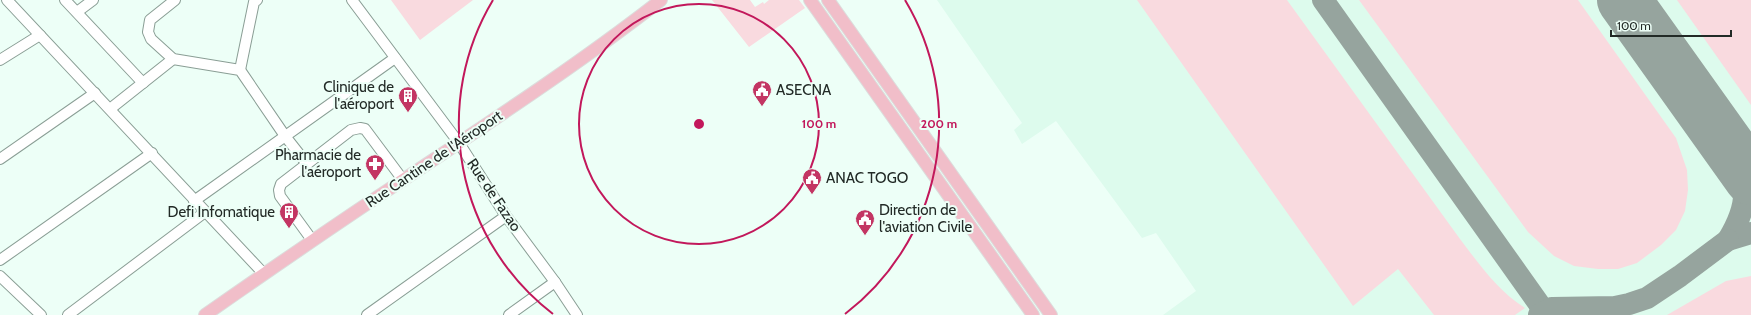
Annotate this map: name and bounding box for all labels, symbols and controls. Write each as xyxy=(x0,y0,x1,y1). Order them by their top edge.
scale bar xyxy=(1611,12,1731,38)
text: 100 m xyxy=(1617,18,1651,33)
place label: Clinique de l'aéroport xyxy=(323,78,394,113)
public building icon: ASECNA xyxy=(751,79,773,107)
place label: ASECNA xyxy=(776,81,832,99)
building icon: Clinique de l'aéroport xyxy=(397,85,419,113)
street label: Rue Cantine de l'Aéroport xyxy=(362,107,506,211)
text: 100 m xyxy=(802,116,836,131)
text: 200 m xyxy=(921,116,957,131)
centre of rings xyxy=(692,117,706,131)
place label: Pharmacie de l'aéroport xyxy=(275,146,361,181)
pharmacy icon: Pharmacie de l'aéroport xyxy=(364,153,386,181)
street label: Rue de Fazao xyxy=(463,155,525,235)
public building icon: ANAC TOGO xyxy=(801,167,823,195)
place label: ANAC TOGO xyxy=(826,169,908,187)
building icon: Defi Infomatique xyxy=(278,201,300,229)
place label: Direction de l'aviation Civile xyxy=(879,201,972,236)
place label: Defi Infomatique xyxy=(168,203,275,221)
public building icon: Direction de l'aviation Civile xyxy=(854,208,876,236)

